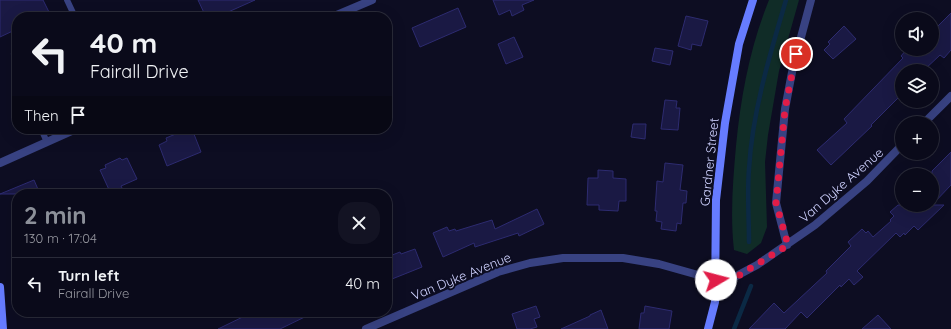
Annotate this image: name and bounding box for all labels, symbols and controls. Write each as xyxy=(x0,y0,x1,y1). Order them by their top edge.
map controls xyxy=(895,12,939,212)
button: sound xyxy=(895,12,939,56)
text: 40 m xyxy=(90,25,157,60)
icon: left xyxy=(24,28,76,80)
pin xyxy=(779,37,813,71)
icon: arrive xyxy=(785,43,807,65)
text: Fairall Drive xyxy=(90,60,189,83)
button: layers xyxy=(895,64,939,108)
icon: arrive xyxy=(67,104,89,126)
text: Then xyxy=(24,106,59,125)
button: + xyxy=(895,116,939,160)
street label: Gardner Street xyxy=(696,117,722,207)
street label: Van Dyke Avenue xyxy=(796,144,886,226)
button: − xyxy=(895,168,939,212)
text: 2 min xyxy=(24,200,86,230)
button: close xyxy=(338,202,380,244)
text: 130 m · 17:04 xyxy=(24,230,97,246)
street label: Van Dyke Avenue xyxy=(409,249,513,303)
position arrow xyxy=(695,259,737,301)
text: Turn left xyxy=(58,266,120,285)
icon: left xyxy=(24,273,46,295)
text: 40 m xyxy=(345,274,380,293)
text: Fairall Drive xyxy=(58,285,129,301)

